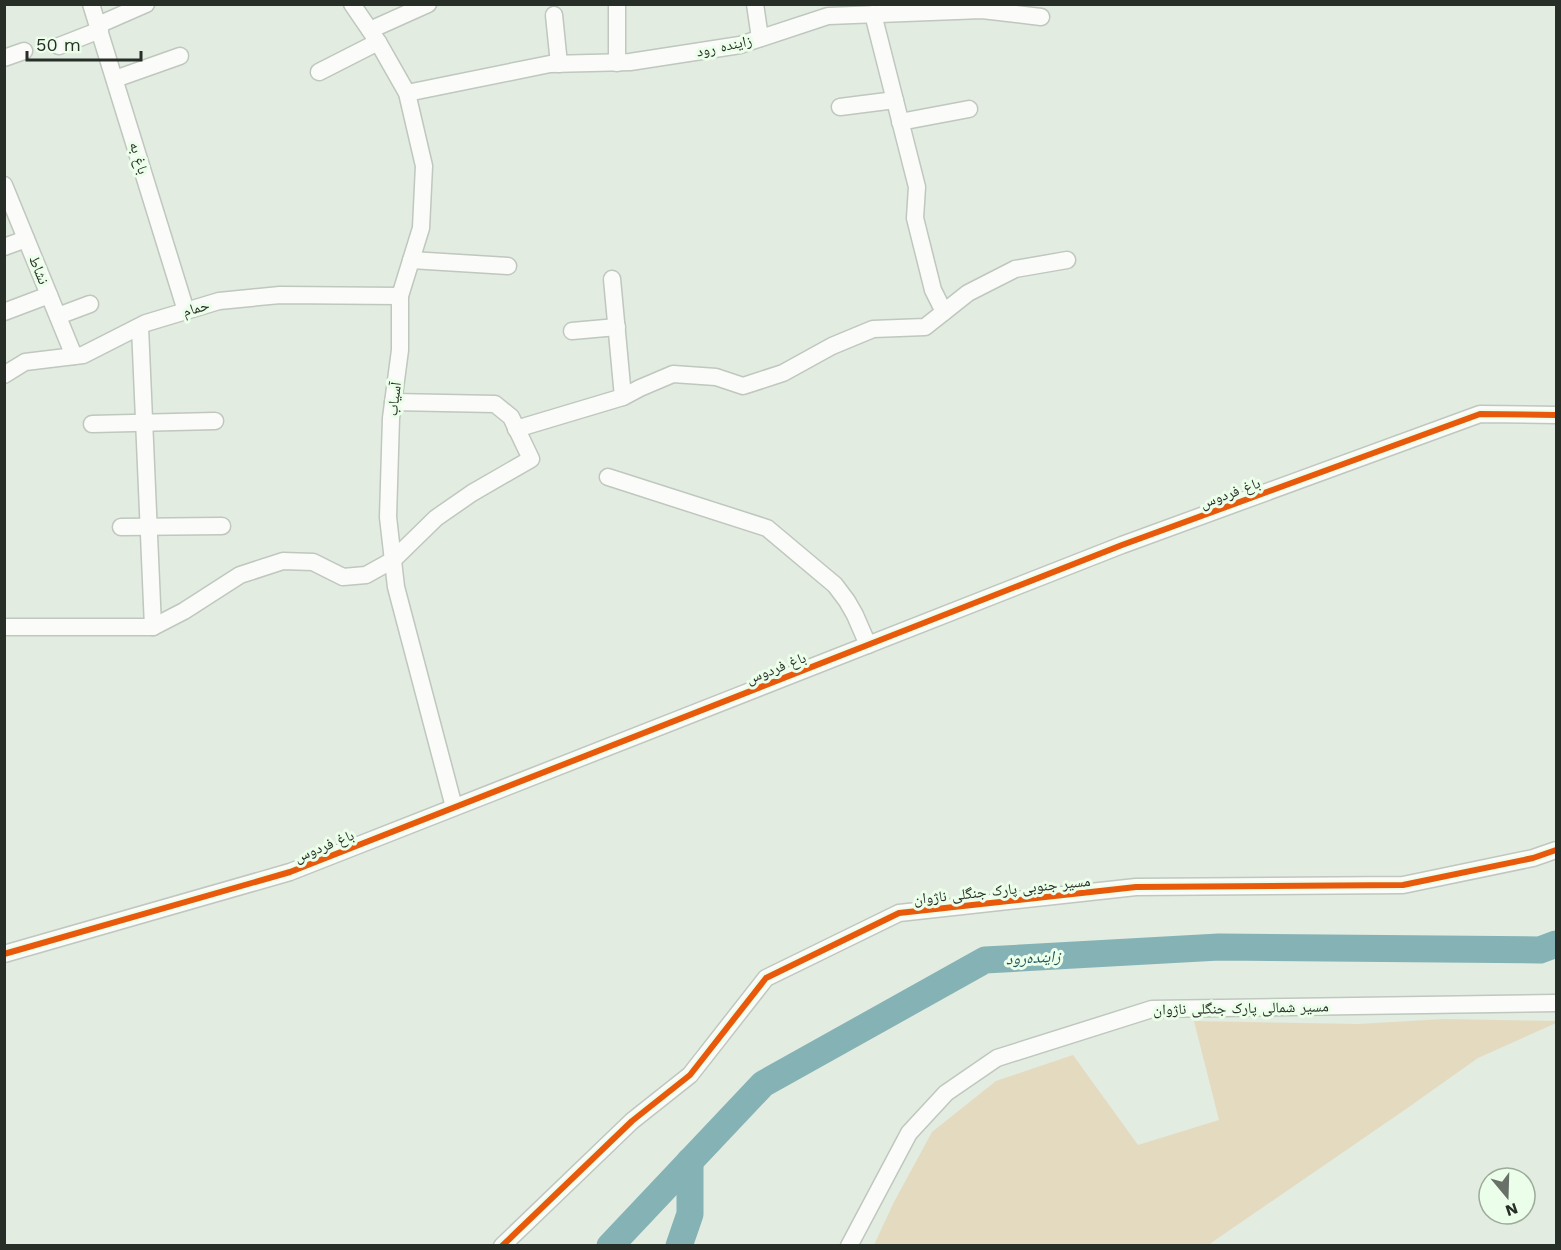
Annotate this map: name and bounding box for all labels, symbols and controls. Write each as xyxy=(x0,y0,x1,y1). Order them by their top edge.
scale bar xyxy=(27,24,141,62)
street label: زاینده رود xyxy=(695,31,754,61)
text: 50 m xyxy=(36,34,81,55)
street label: باغ به xyxy=(125,140,152,177)
street label: نشاط xyxy=(25,253,53,287)
street label: حمام xyxy=(181,295,212,321)
street label: آسیاب xyxy=(383,380,405,417)
street label: باغ فردوس xyxy=(1197,474,1263,513)
street label: باغ فردوس xyxy=(743,648,809,689)
street label: باغ فردوس xyxy=(291,826,357,867)
street label: مسیر جنوبی پارک جنگلی ناژوان xyxy=(913,872,1091,909)
water label: زاینده‌رود xyxy=(1005,946,1063,968)
street label: مسیر شمالی پارک جنگلی ناژوان xyxy=(1153,997,1329,1020)
north arrow xyxy=(1477,1166,1537,1226)
text: N xyxy=(1503,1199,1520,1221)

